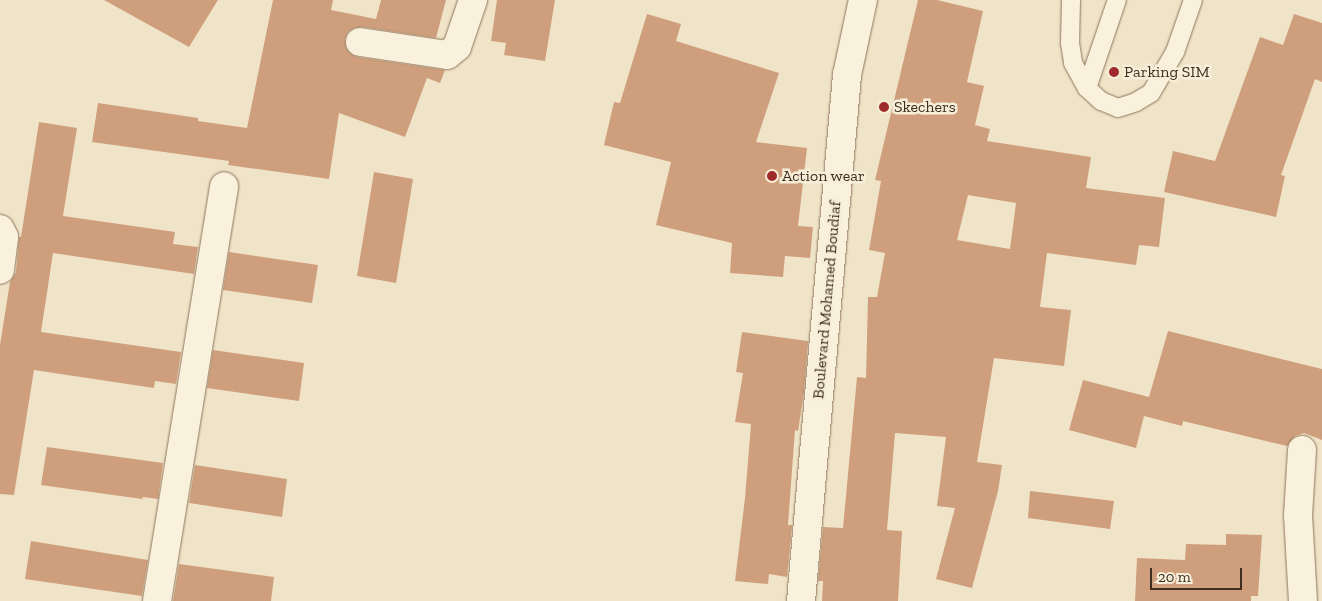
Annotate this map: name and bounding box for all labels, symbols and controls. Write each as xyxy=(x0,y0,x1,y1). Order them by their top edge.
place label: Parking SIM xyxy=(1124,62,1210,82)
marker: Parking SIM xyxy=(1108,66,1120,78)
place label: Skechers xyxy=(894,97,956,117)
marker: Skechers xyxy=(878,101,890,113)
place label: Action wear xyxy=(782,166,865,186)
marker: Action wear xyxy=(766,170,778,182)
street label: Boulevard Mohamed Boudiaf xyxy=(809,200,845,400)
scale bar xyxy=(1152,558,1244,590)
text: 20 m xyxy=(1158,568,1191,586)

